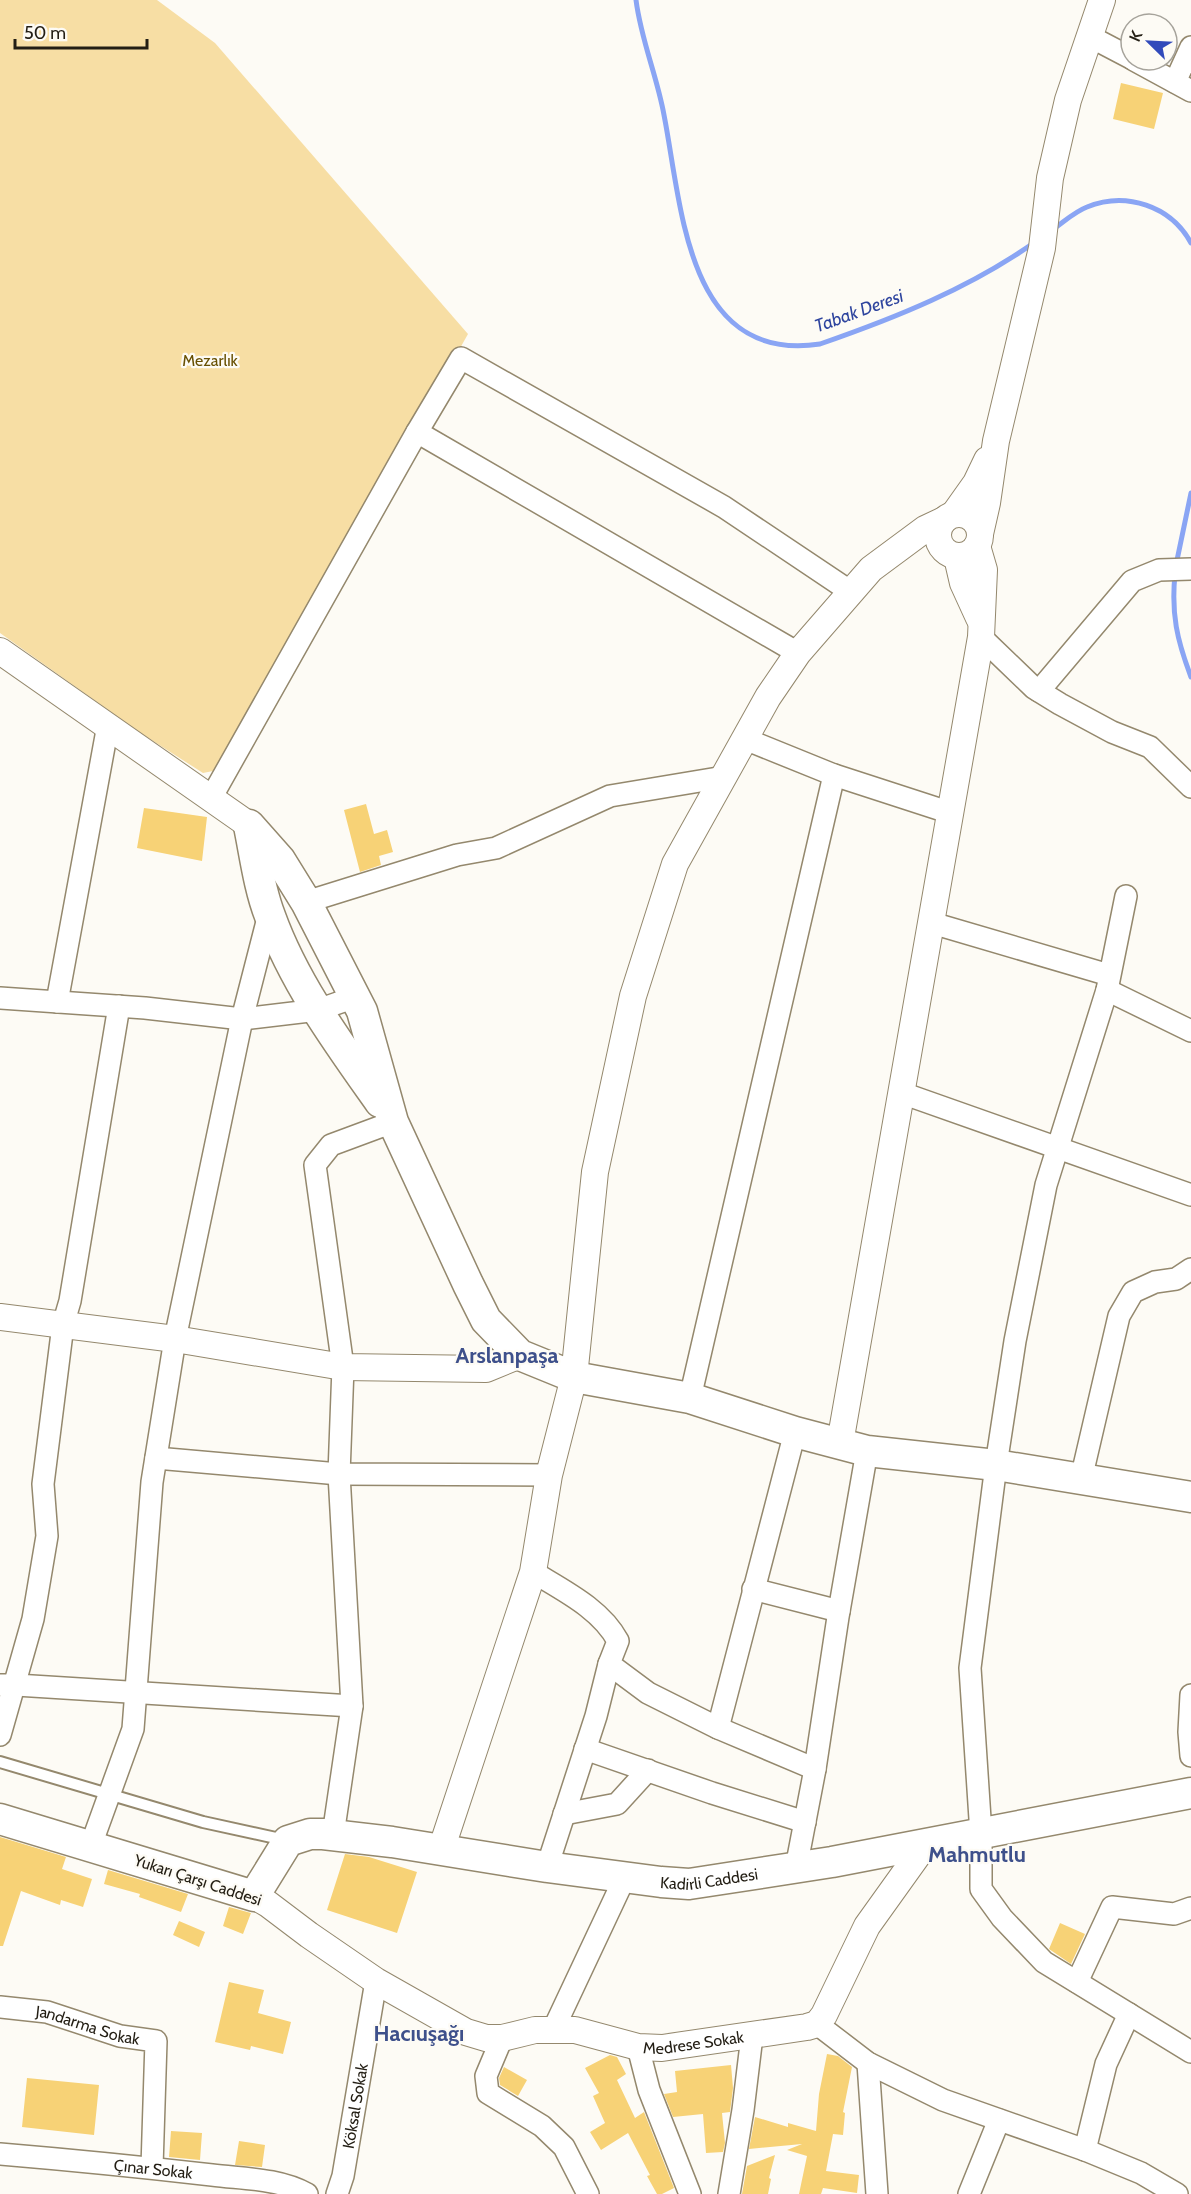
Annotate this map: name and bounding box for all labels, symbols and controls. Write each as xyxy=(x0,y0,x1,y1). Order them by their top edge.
scale bar xyxy=(15,12,147,50)
north arrow xyxy=(1119,12,1179,72)
text: 50 m xyxy=(24,22,66,44)
text: K xyxy=(1125,28,1146,45)
water label: Tabak Deresi xyxy=(812,284,908,337)
park label: Mezarlık xyxy=(182,351,239,370)
district label: Arslanpaşa xyxy=(455,1342,559,1369)
district label: Mahmutlu xyxy=(928,1841,1026,1868)
street label: Yukarı Çarşı Caddesi xyxy=(131,1850,264,1910)
street label: Kadirli Caddesi xyxy=(659,1864,759,1893)
street label: Jandarma Sokak xyxy=(34,2001,142,2048)
district label: Hacıuşağı xyxy=(374,2020,464,2047)
street label: Medrese Sokak xyxy=(643,2027,746,2058)
street label: Köksal Sokak xyxy=(338,2061,372,2150)
street label: Çınar Sokak xyxy=(113,2155,194,2182)

